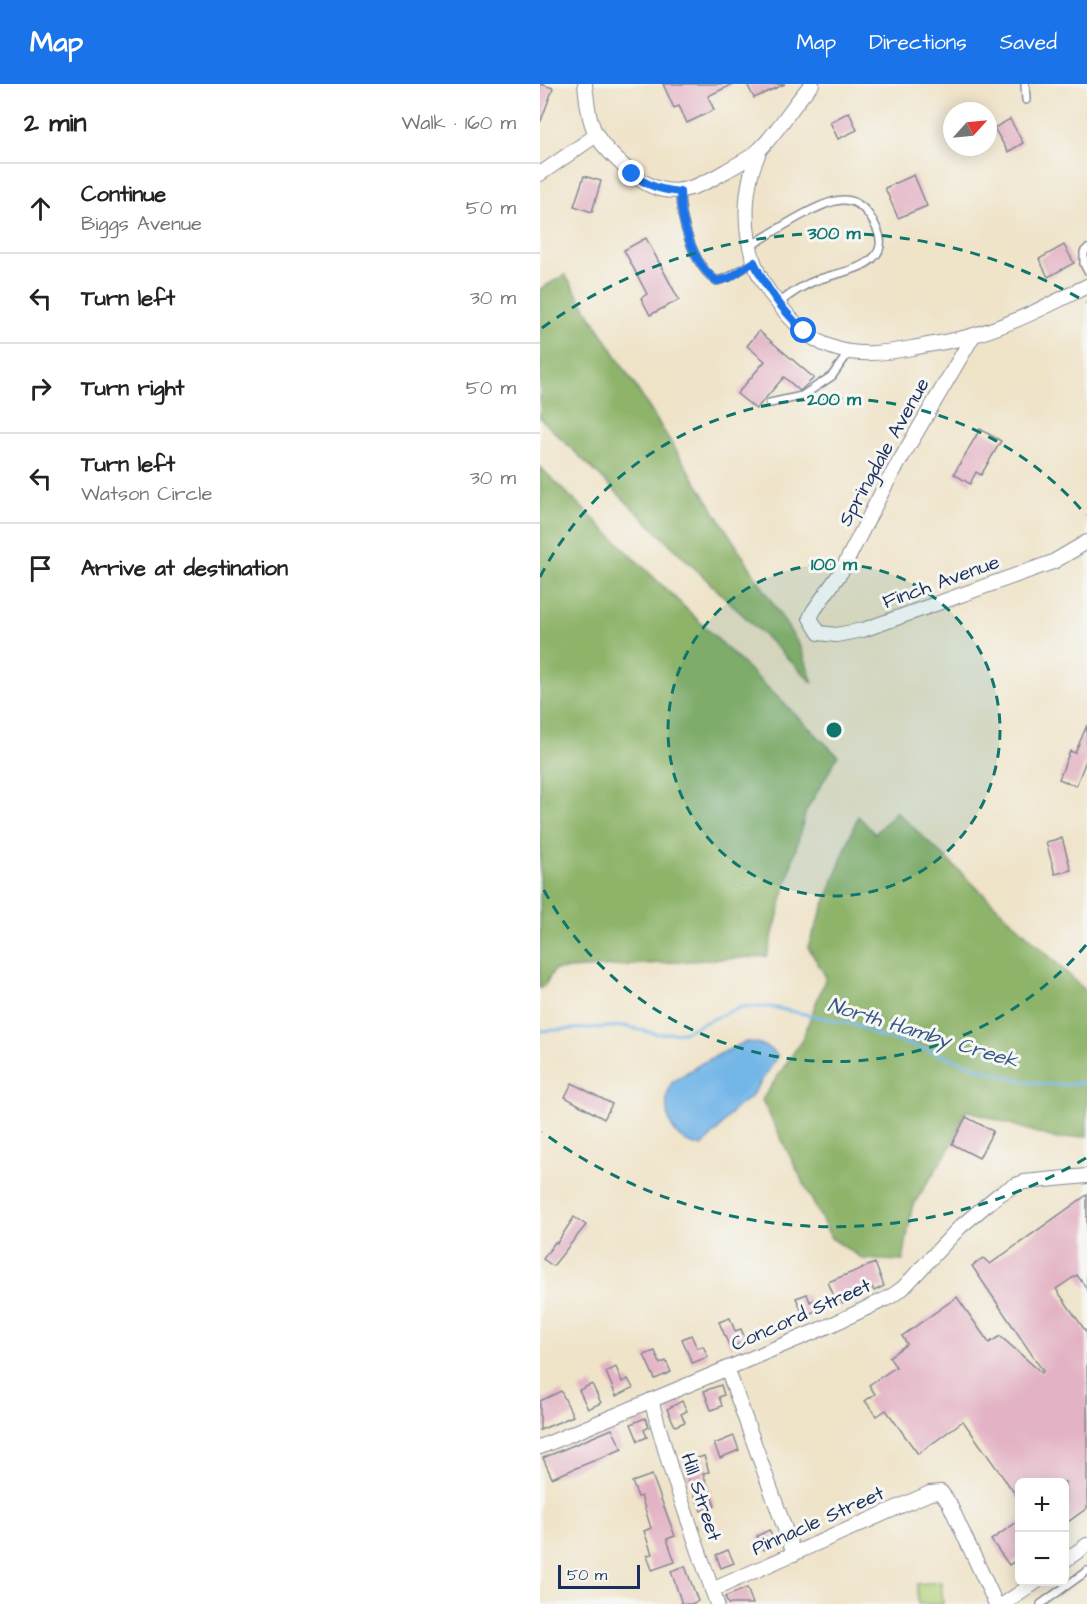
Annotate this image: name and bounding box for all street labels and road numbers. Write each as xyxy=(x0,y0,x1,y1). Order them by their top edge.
street label: Springdale Avenue xyxy=(832,373,937,532)
street label: Finch Avenue xyxy=(879,548,1003,616)
street label: Concord Street xyxy=(727,1272,875,1358)
street label: Hill Street xyxy=(674,1449,728,1545)
street label: Pinnacle Street xyxy=(747,1479,889,1563)

